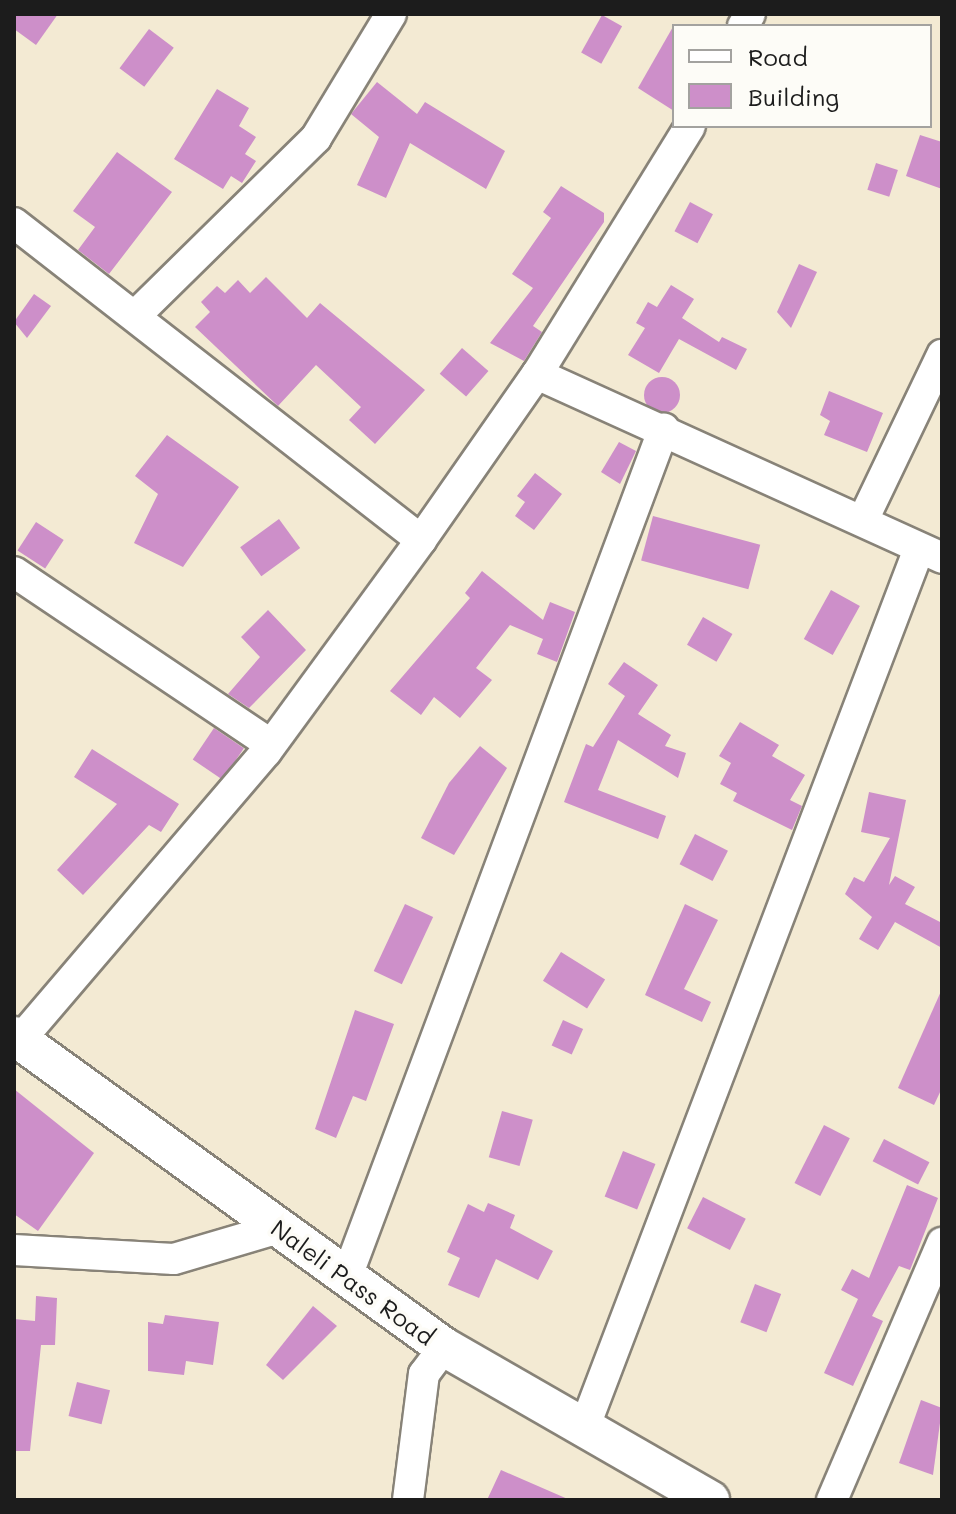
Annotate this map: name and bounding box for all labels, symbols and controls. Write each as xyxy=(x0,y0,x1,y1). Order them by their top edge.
legend xyxy=(672,24,932,128)
text: Road xyxy=(748,41,808,72)
text: Building xyxy=(748,81,839,112)
street label: Naleli Pass Road xyxy=(266,1213,440,1351)

